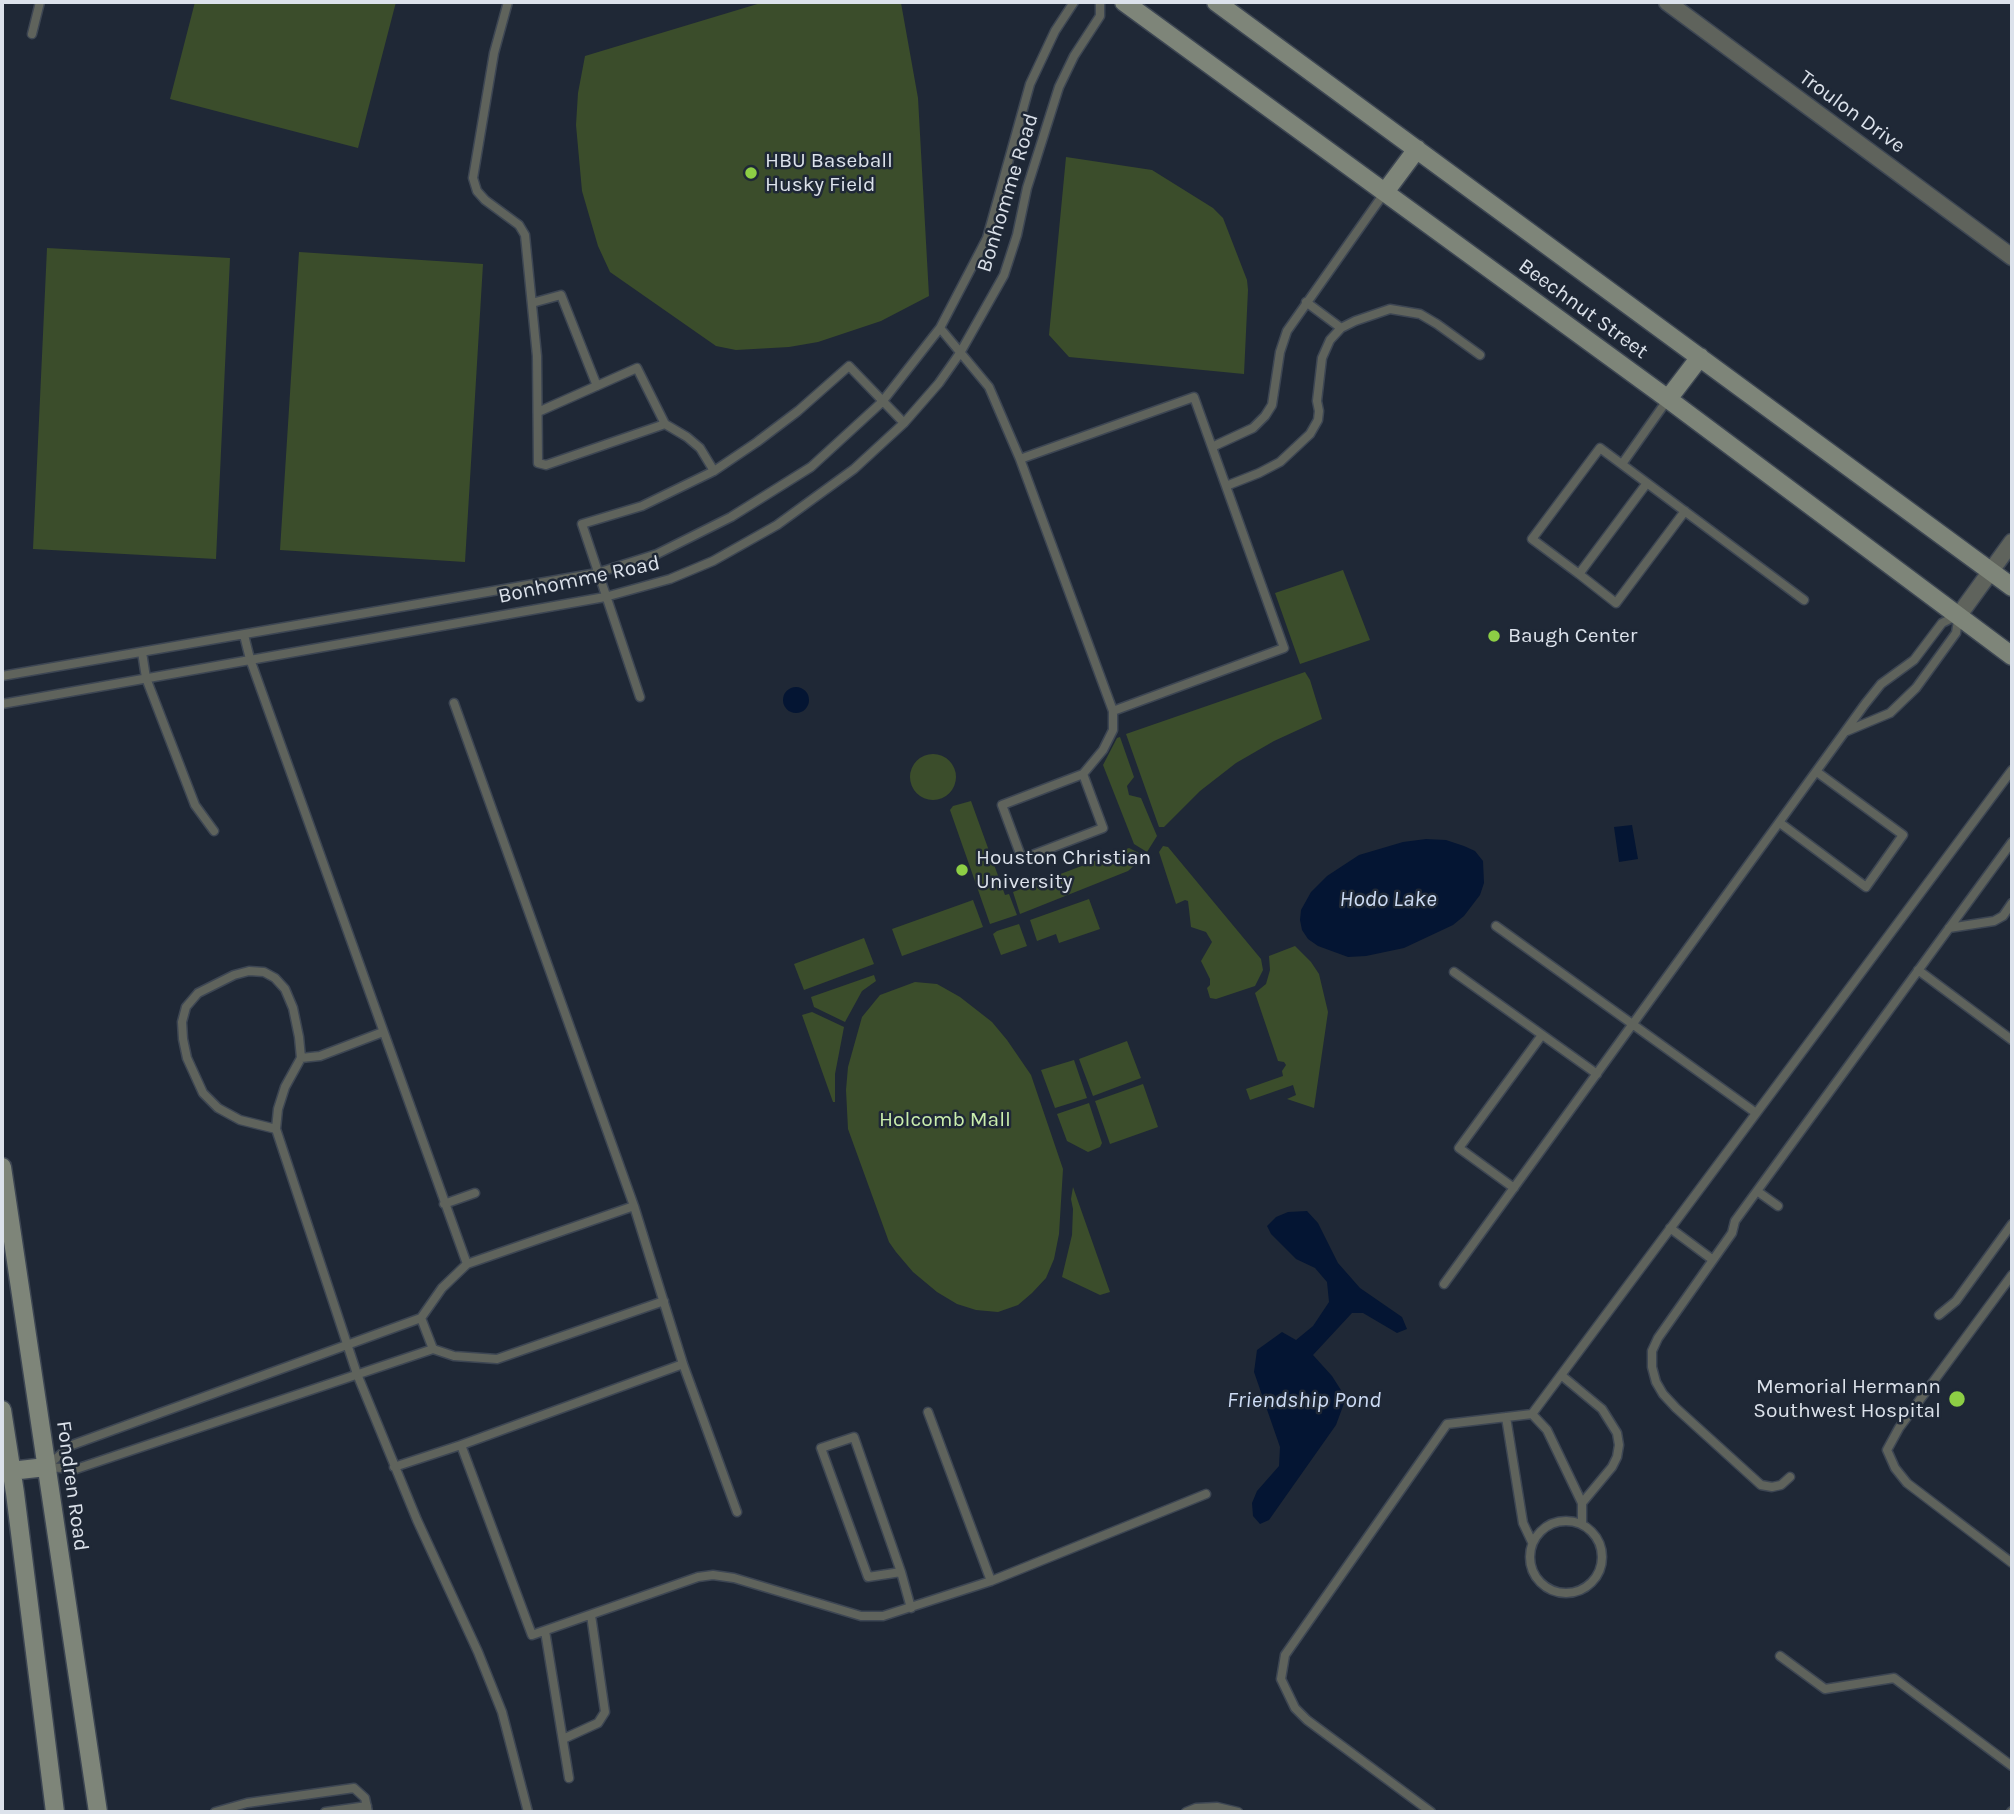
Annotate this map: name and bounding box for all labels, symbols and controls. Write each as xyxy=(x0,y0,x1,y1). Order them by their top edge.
street label: Troulon Drive xyxy=(1794,65,1910,159)
street label: Bonhomme Road xyxy=(972,111,1044,275)
place label: HBU Baseball Husky Field xyxy=(765,148,893,198)
marker: HBU Baseball Husky Field xyxy=(743,165,759,181)
street label: Beechnut Street xyxy=(1513,254,1653,364)
street label: Bonhomme Road xyxy=(496,551,662,609)
place label: Baugh Center xyxy=(1508,623,1637,649)
marker: Baugh Center xyxy=(1486,628,1502,644)
place label: Houston Christian University xyxy=(976,845,1151,895)
marker: Houston Christian University xyxy=(954,862,970,878)
water label: Hodo Lake xyxy=(1339,885,1437,913)
park label: Holcomb Mall xyxy=(879,1107,1011,1133)
place label: Memorial Hermann Southwest Hospital xyxy=(1753,1374,1941,1424)
water label: Friendship Pond xyxy=(1227,1386,1381,1414)
marker: Memorial Hermann Southwest Hospital xyxy=(1947,1389,1967,1409)
street label: Fondren Road xyxy=(50,1419,94,1553)

